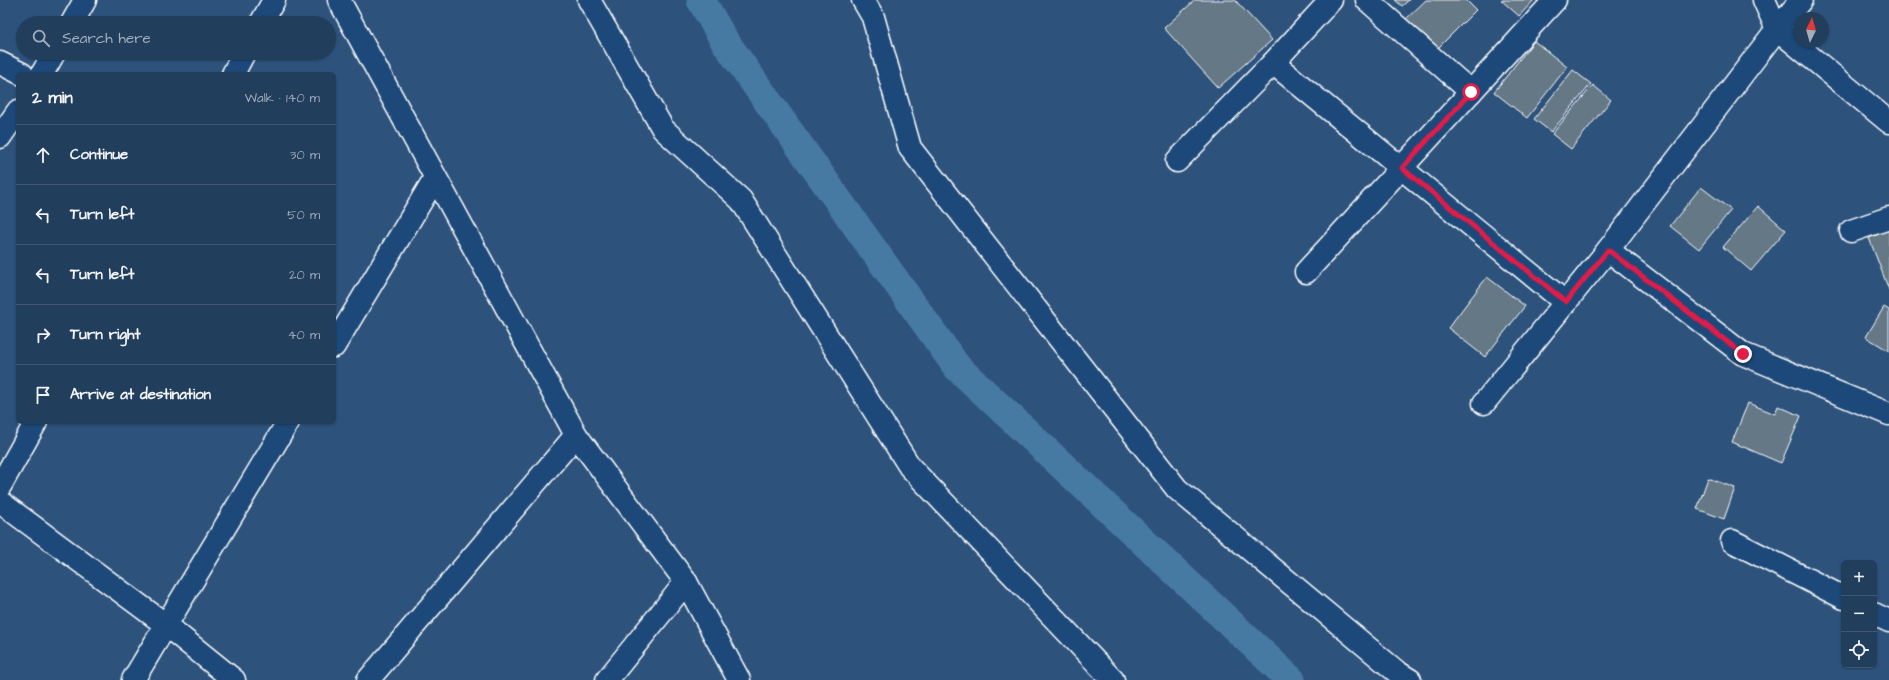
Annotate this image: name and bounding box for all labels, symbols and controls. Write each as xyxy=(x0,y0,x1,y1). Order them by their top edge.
north arrow xyxy=(1793,12,1829,48)
search box xyxy=(16,16,336,60)
icon: search xyxy=(30,27,52,49)
text: Search here xyxy=(62,28,151,49)
route start xyxy=(1462,83,1480,101)
text: 2 min xyxy=(32,86,73,110)
text: Walk · 140 m xyxy=(245,89,320,107)
icon: ahead xyxy=(32,144,54,166)
text: Continue xyxy=(70,144,128,165)
text: 30 m xyxy=(290,146,320,164)
icon: left xyxy=(32,204,54,226)
text: Turn left xyxy=(70,204,134,225)
text: 50 m xyxy=(287,206,320,224)
icon: left xyxy=(32,264,54,286)
text: Turn left xyxy=(70,264,134,285)
text: 20 m xyxy=(289,266,320,284)
icon: right xyxy=(32,324,54,346)
text: Turn right xyxy=(70,324,141,345)
text: 40 m xyxy=(288,326,320,344)
route end xyxy=(1734,345,1752,363)
icon: arrive xyxy=(32,384,54,406)
text: Arrive at destination xyxy=(70,384,211,405)
map controls xyxy=(1841,560,1877,668)
button: + xyxy=(1841,560,1877,596)
button: − xyxy=(1841,596,1877,632)
button: locate xyxy=(1841,632,1877,668)

